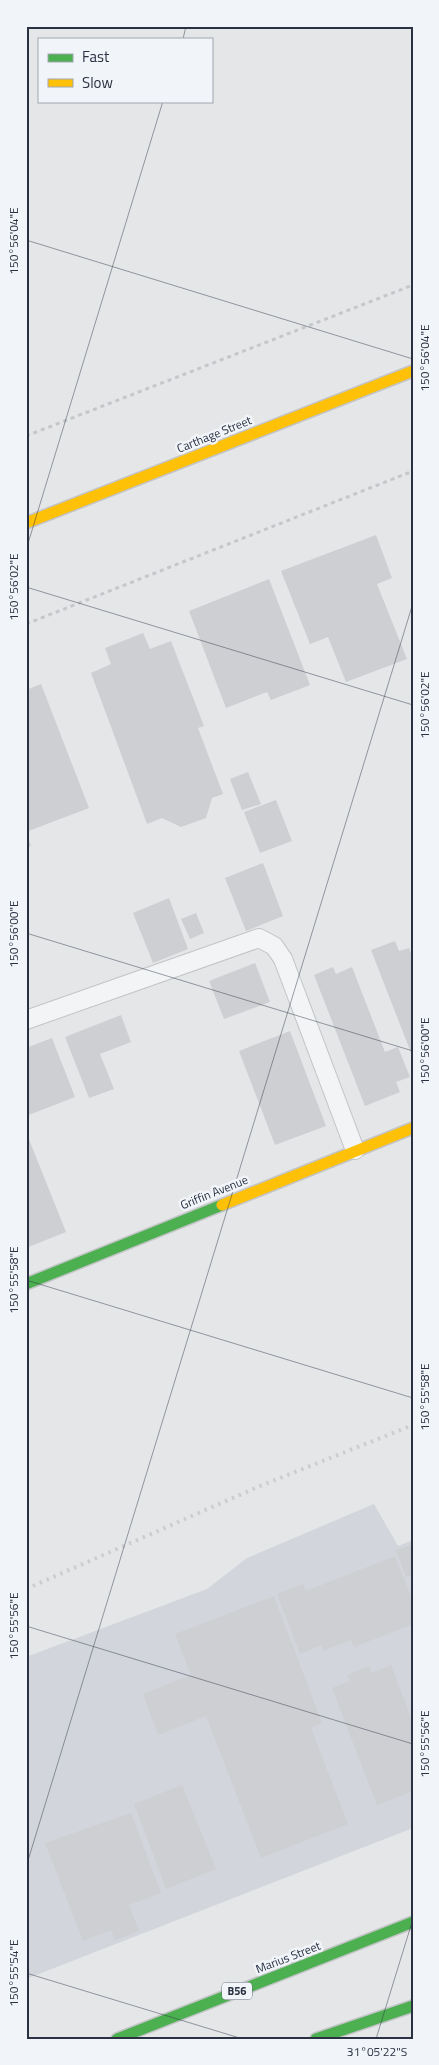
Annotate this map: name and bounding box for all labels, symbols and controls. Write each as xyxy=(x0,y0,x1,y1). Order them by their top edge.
legend xyxy=(38,38,212,102)
text: Fast xyxy=(82,45,110,68)
text: Slow xyxy=(82,71,113,94)
text: 150°56'04"E xyxy=(4,207,23,275)
text: 150°56'04"E xyxy=(415,324,434,392)
street label: Carthage Street xyxy=(174,410,255,458)
text: 150°56'02"E xyxy=(4,553,23,621)
text: 150°56'02"E xyxy=(415,671,434,739)
text: 150°56'00"E xyxy=(4,900,23,968)
text: 150°56'00"E xyxy=(415,1017,434,1085)
street label: Griffin Avenue xyxy=(177,1170,251,1214)
text: 150°55'58"E xyxy=(4,1246,23,1314)
text: 150°55'58"E xyxy=(415,1363,434,1431)
text: 150°55'56"E xyxy=(4,1592,23,1660)
text: 150°55'56"E xyxy=(415,1710,434,1778)
street label: Marius Street xyxy=(253,1936,324,1978)
text: 150°55'54"E xyxy=(4,1939,23,2007)
road number: B56 xyxy=(222,1982,252,2000)
text: 31°05'22"S xyxy=(347,2042,407,2061)

